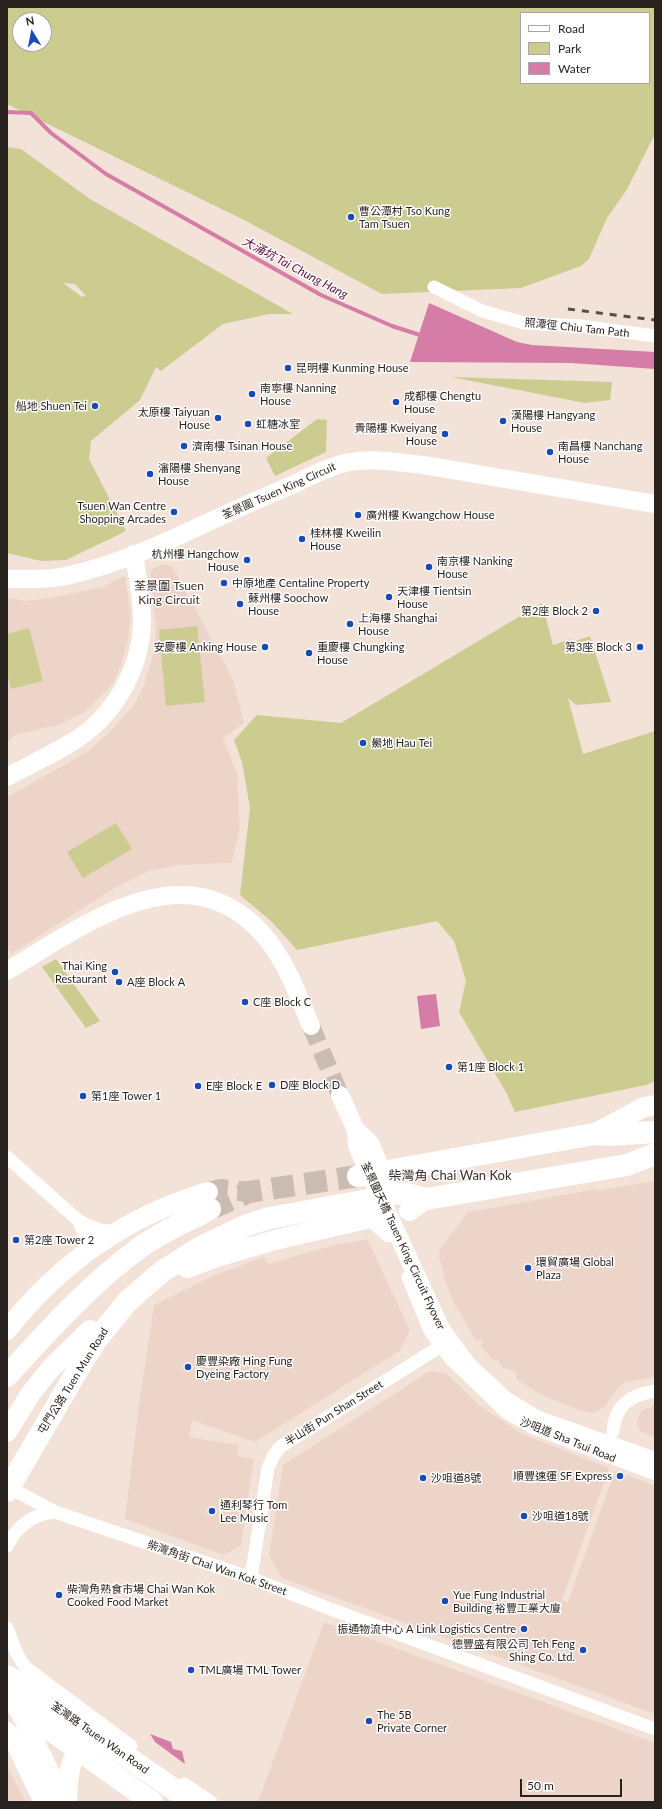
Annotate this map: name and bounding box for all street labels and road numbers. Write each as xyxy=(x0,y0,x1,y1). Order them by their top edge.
street label: 照潭徑 Chiu Tam Path xyxy=(524,316,630,340)
street label: 荃景圍 Tsuen King Circuit xyxy=(220,460,338,522)
street label: 荃景圍天橋 Tsuen King Circuit Flyover xyxy=(358,1160,448,1332)
street label: 屯門公路 Tuen Mun Road xyxy=(35,1325,111,1437)
street label: 半山街 Pun Shan Street xyxy=(283,1378,385,1448)
street label: 沙咀道 Sha Tsui Road xyxy=(518,1415,618,1465)
street label: 柴灣角街 Chai Wan Kok Street xyxy=(145,1538,289,1598)
street label: 荃灣路 Tsuen Wan Road xyxy=(49,1699,151,1777)

